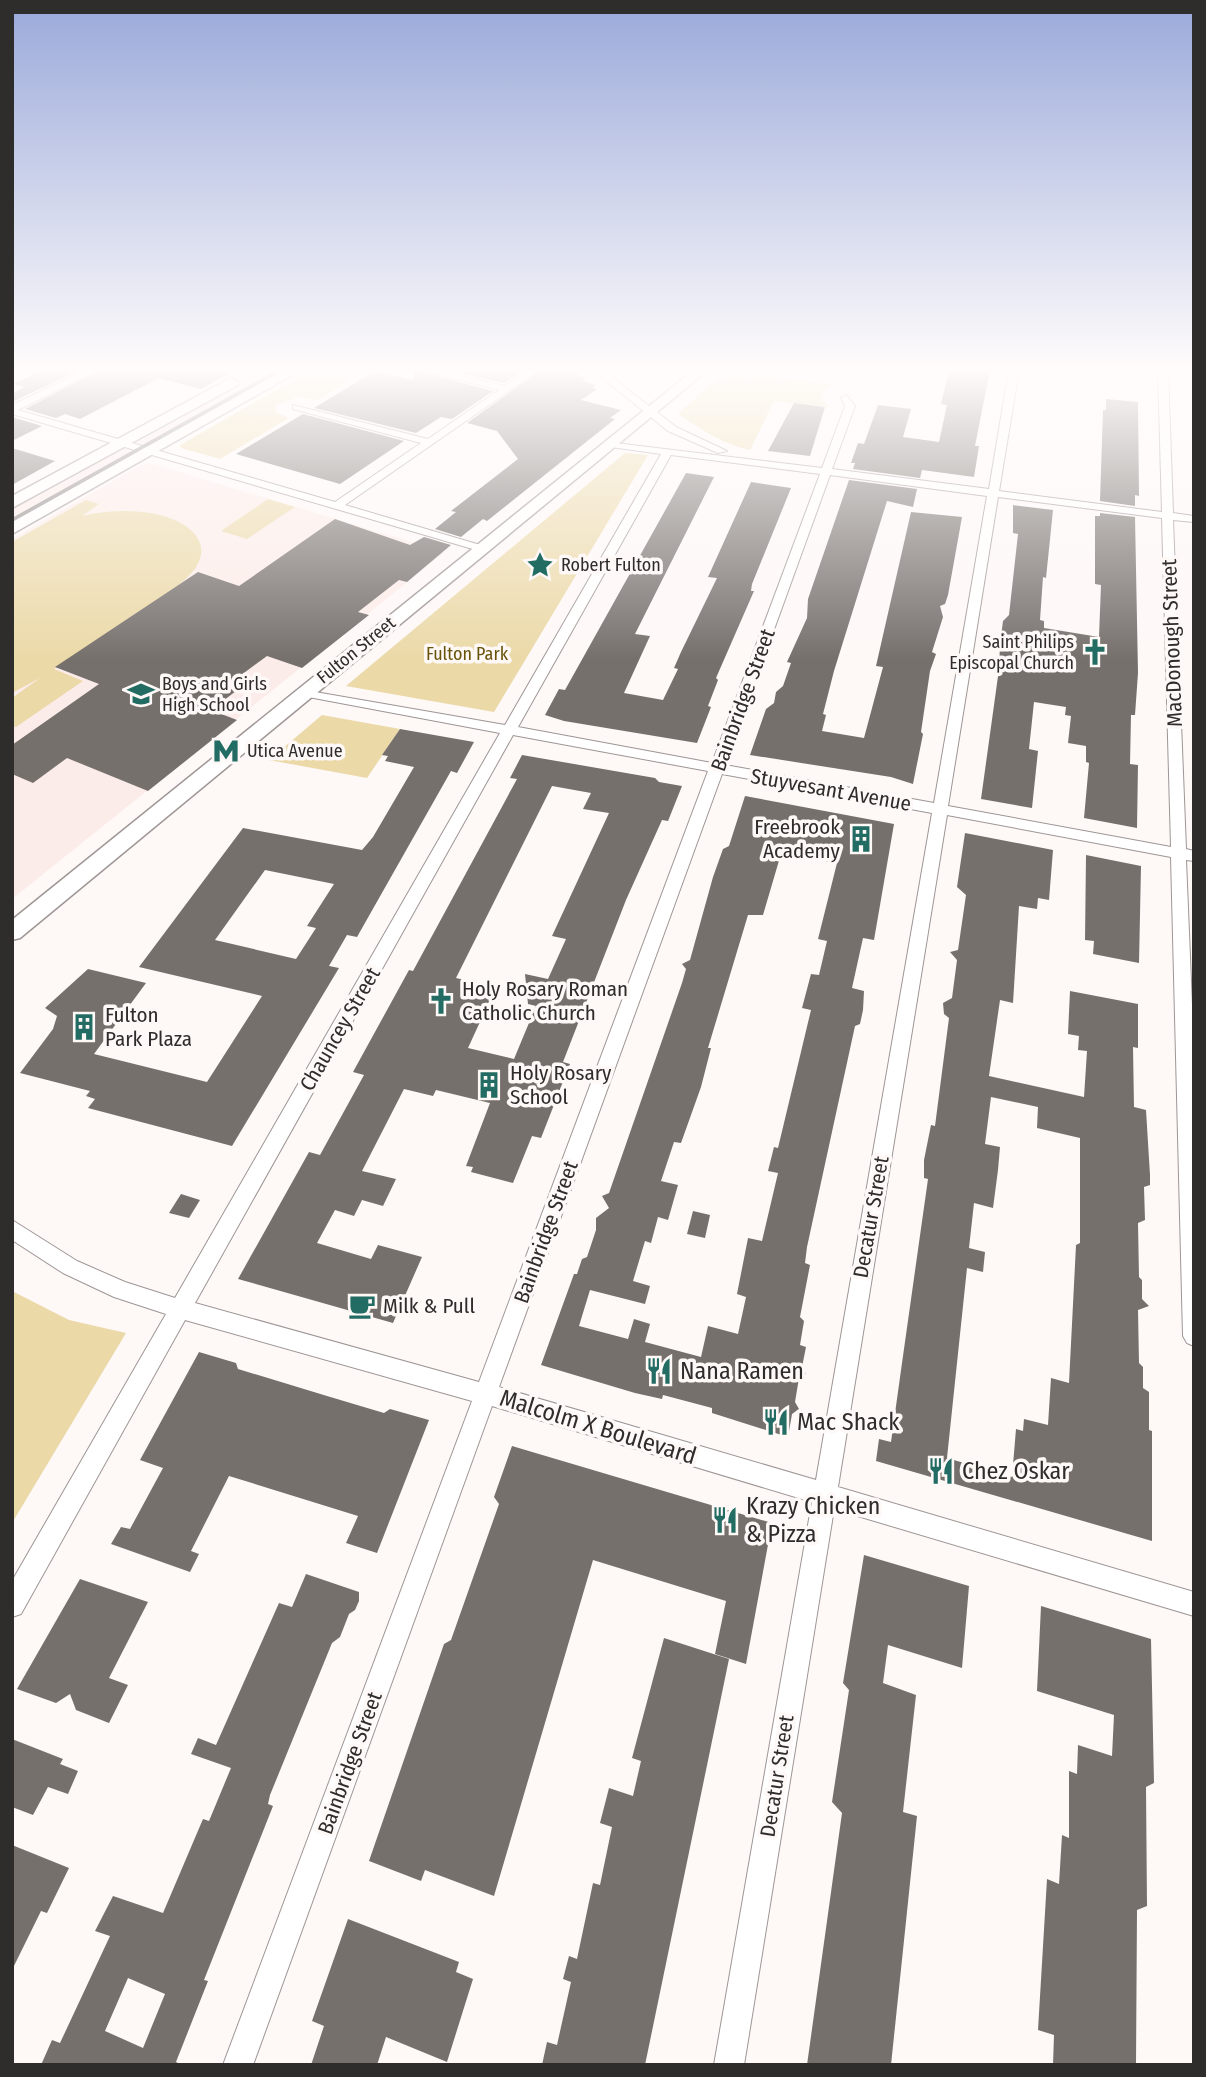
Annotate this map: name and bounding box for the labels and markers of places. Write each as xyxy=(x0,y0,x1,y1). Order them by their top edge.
place icon: Robert Fulton xyxy=(525,550,555,580)
place label: Robert Fulton xyxy=(561,554,661,576)
place label: Saint Philips Episcopal Church xyxy=(949,631,1074,674)
church icon: Saint Philips Episcopal Church xyxy=(1080,637,1110,667)
place label: Boys and Girls High School xyxy=(162,673,267,716)
school or university icon: Boys and Girls High School xyxy=(126,679,156,709)
metro station icon: Utica Avenue xyxy=(211,736,241,766)
place label: Utica Avenue xyxy=(247,740,343,762)
place label: Freebrook Academy xyxy=(754,814,841,864)
building icon: Freebrook Academy xyxy=(846,824,876,854)
place label: Holy Rosary Roman Catholic Church xyxy=(462,976,628,1026)
church icon: Holy Rosary Roman Catholic Church xyxy=(426,986,456,1016)
place label: Fulton Park Plaza xyxy=(105,1002,192,1052)
building icon: Fulton Park Plaza xyxy=(69,1012,99,1042)
place label: Holy Rosary School xyxy=(510,1060,612,1110)
building icon: Holy Rosary School xyxy=(474,1070,504,1100)
cafe icon: Milk & Pull xyxy=(347,1291,377,1321)
place label: Milk & Pull xyxy=(383,1293,475,1319)
restaurant icon: Nana Ramen xyxy=(644,1356,674,1386)
place label: Nana Ramen xyxy=(680,1357,804,1385)
restaurant icon: Mac Shack xyxy=(761,1407,791,1437)
place label: Mac Shack xyxy=(797,1408,900,1436)
restaurant icon: Chez Oskar xyxy=(926,1456,956,1486)
place label: Chez Oskar xyxy=(962,1457,1070,1485)
place label: Krazy Chicken & Pizza xyxy=(746,1492,880,1548)
restaurant icon: Krazy Chicken & Pizza xyxy=(710,1505,740,1535)

